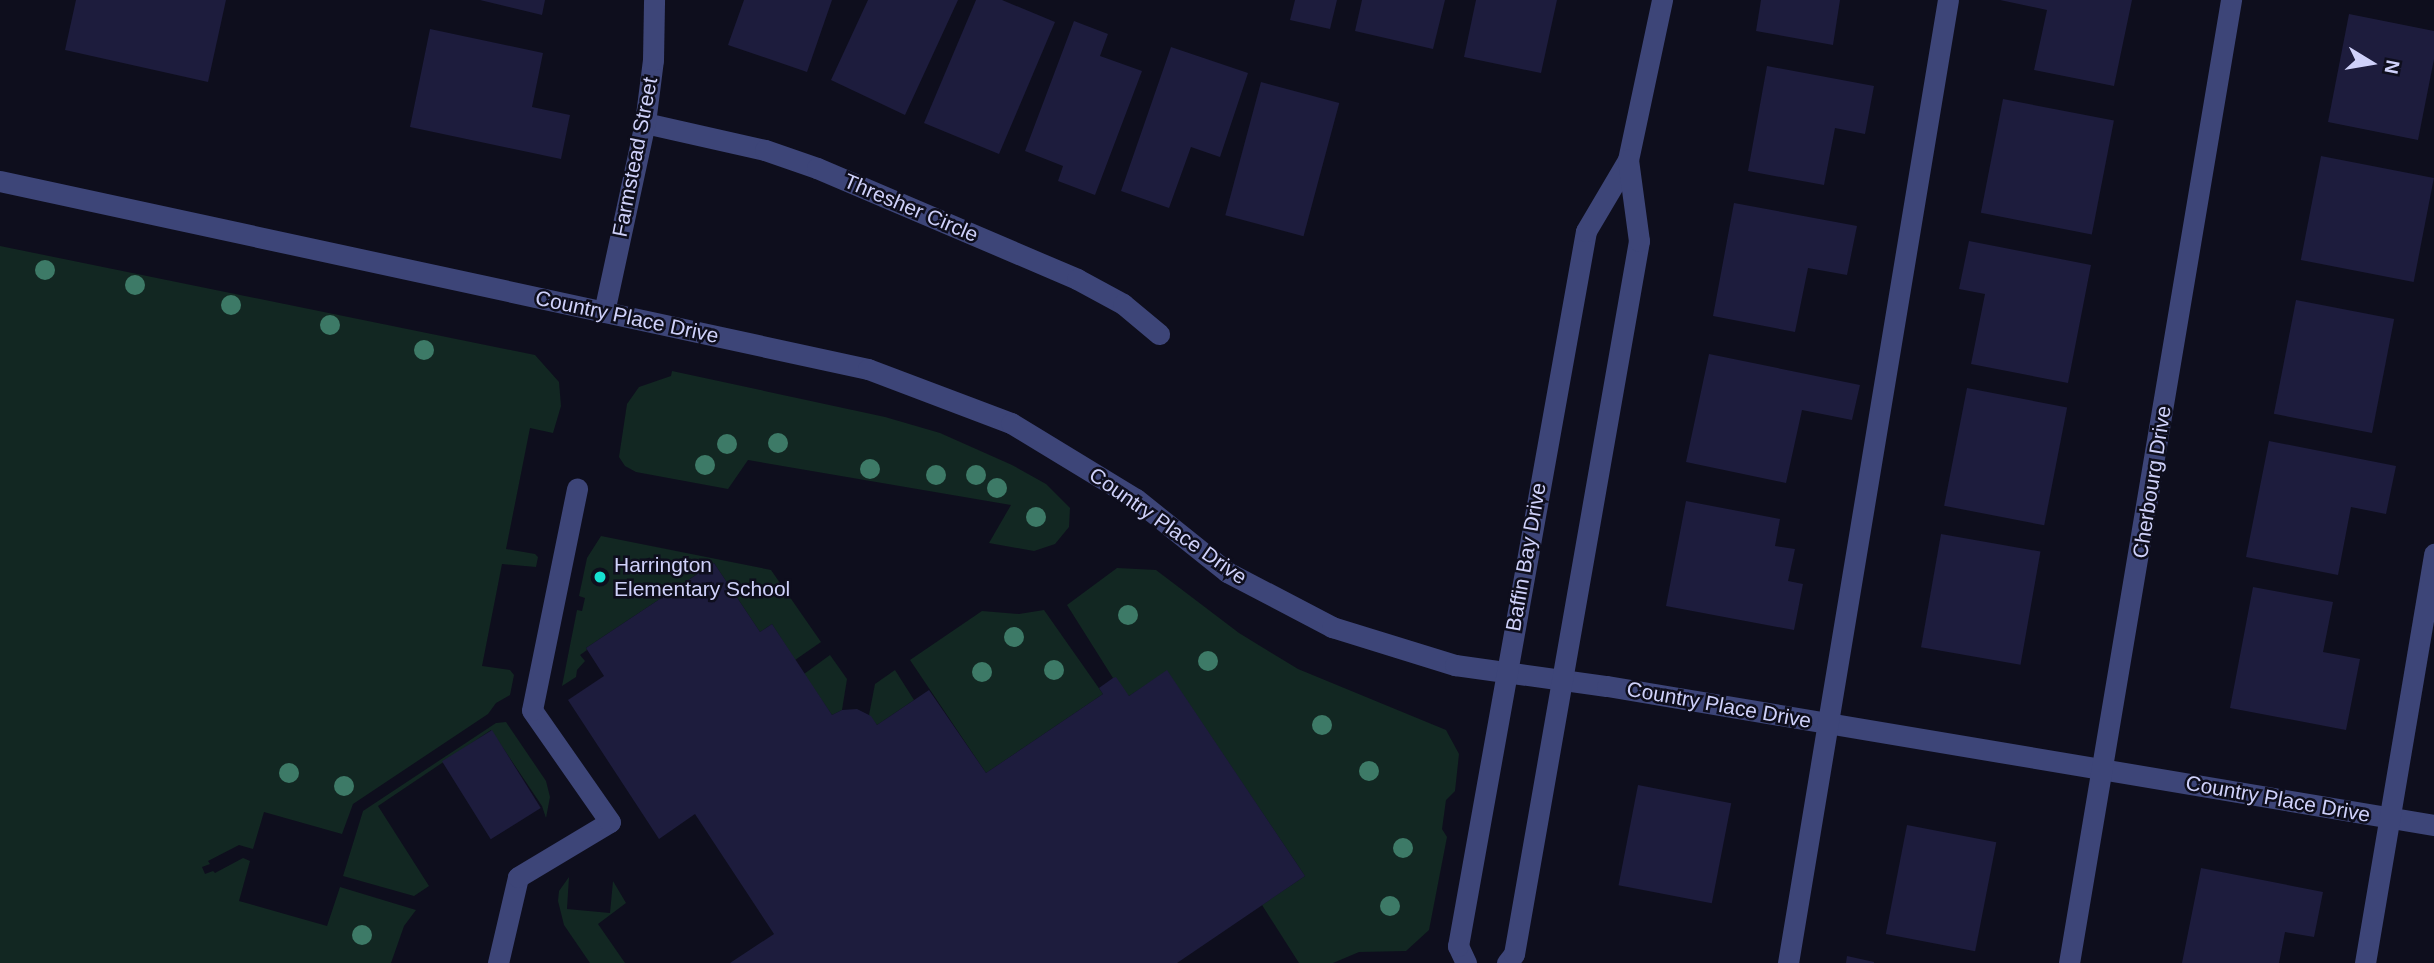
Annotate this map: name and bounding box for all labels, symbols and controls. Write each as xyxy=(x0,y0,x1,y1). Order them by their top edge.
north arrow xyxy=(2336,28,2406,98)
text: N xyxy=(2380,58,2404,76)
street label: Farmstead Street xyxy=(607,75,663,239)
street label: Thresher Circle xyxy=(840,168,982,248)
street label: Country Place Drive xyxy=(533,285,721,349)
street label: Cherbourg Drive xyxy=(2128,404,2176,560)
street label: Country Place Drive xyxy=(1084,462,1252,590)
street label: Baffin Bay Drive xyxy=(1501,481,1551,633)
place label: Harrington Elementary School xyxy=(614,552,790,602)
marker: Harrington Elementary School xyxy=(592,569,608,585)
street label: Country Place Drive xyxy=(1625,676,1813,734)
street label: Country Place Drive xyxy=(2184,770,2372,828)

